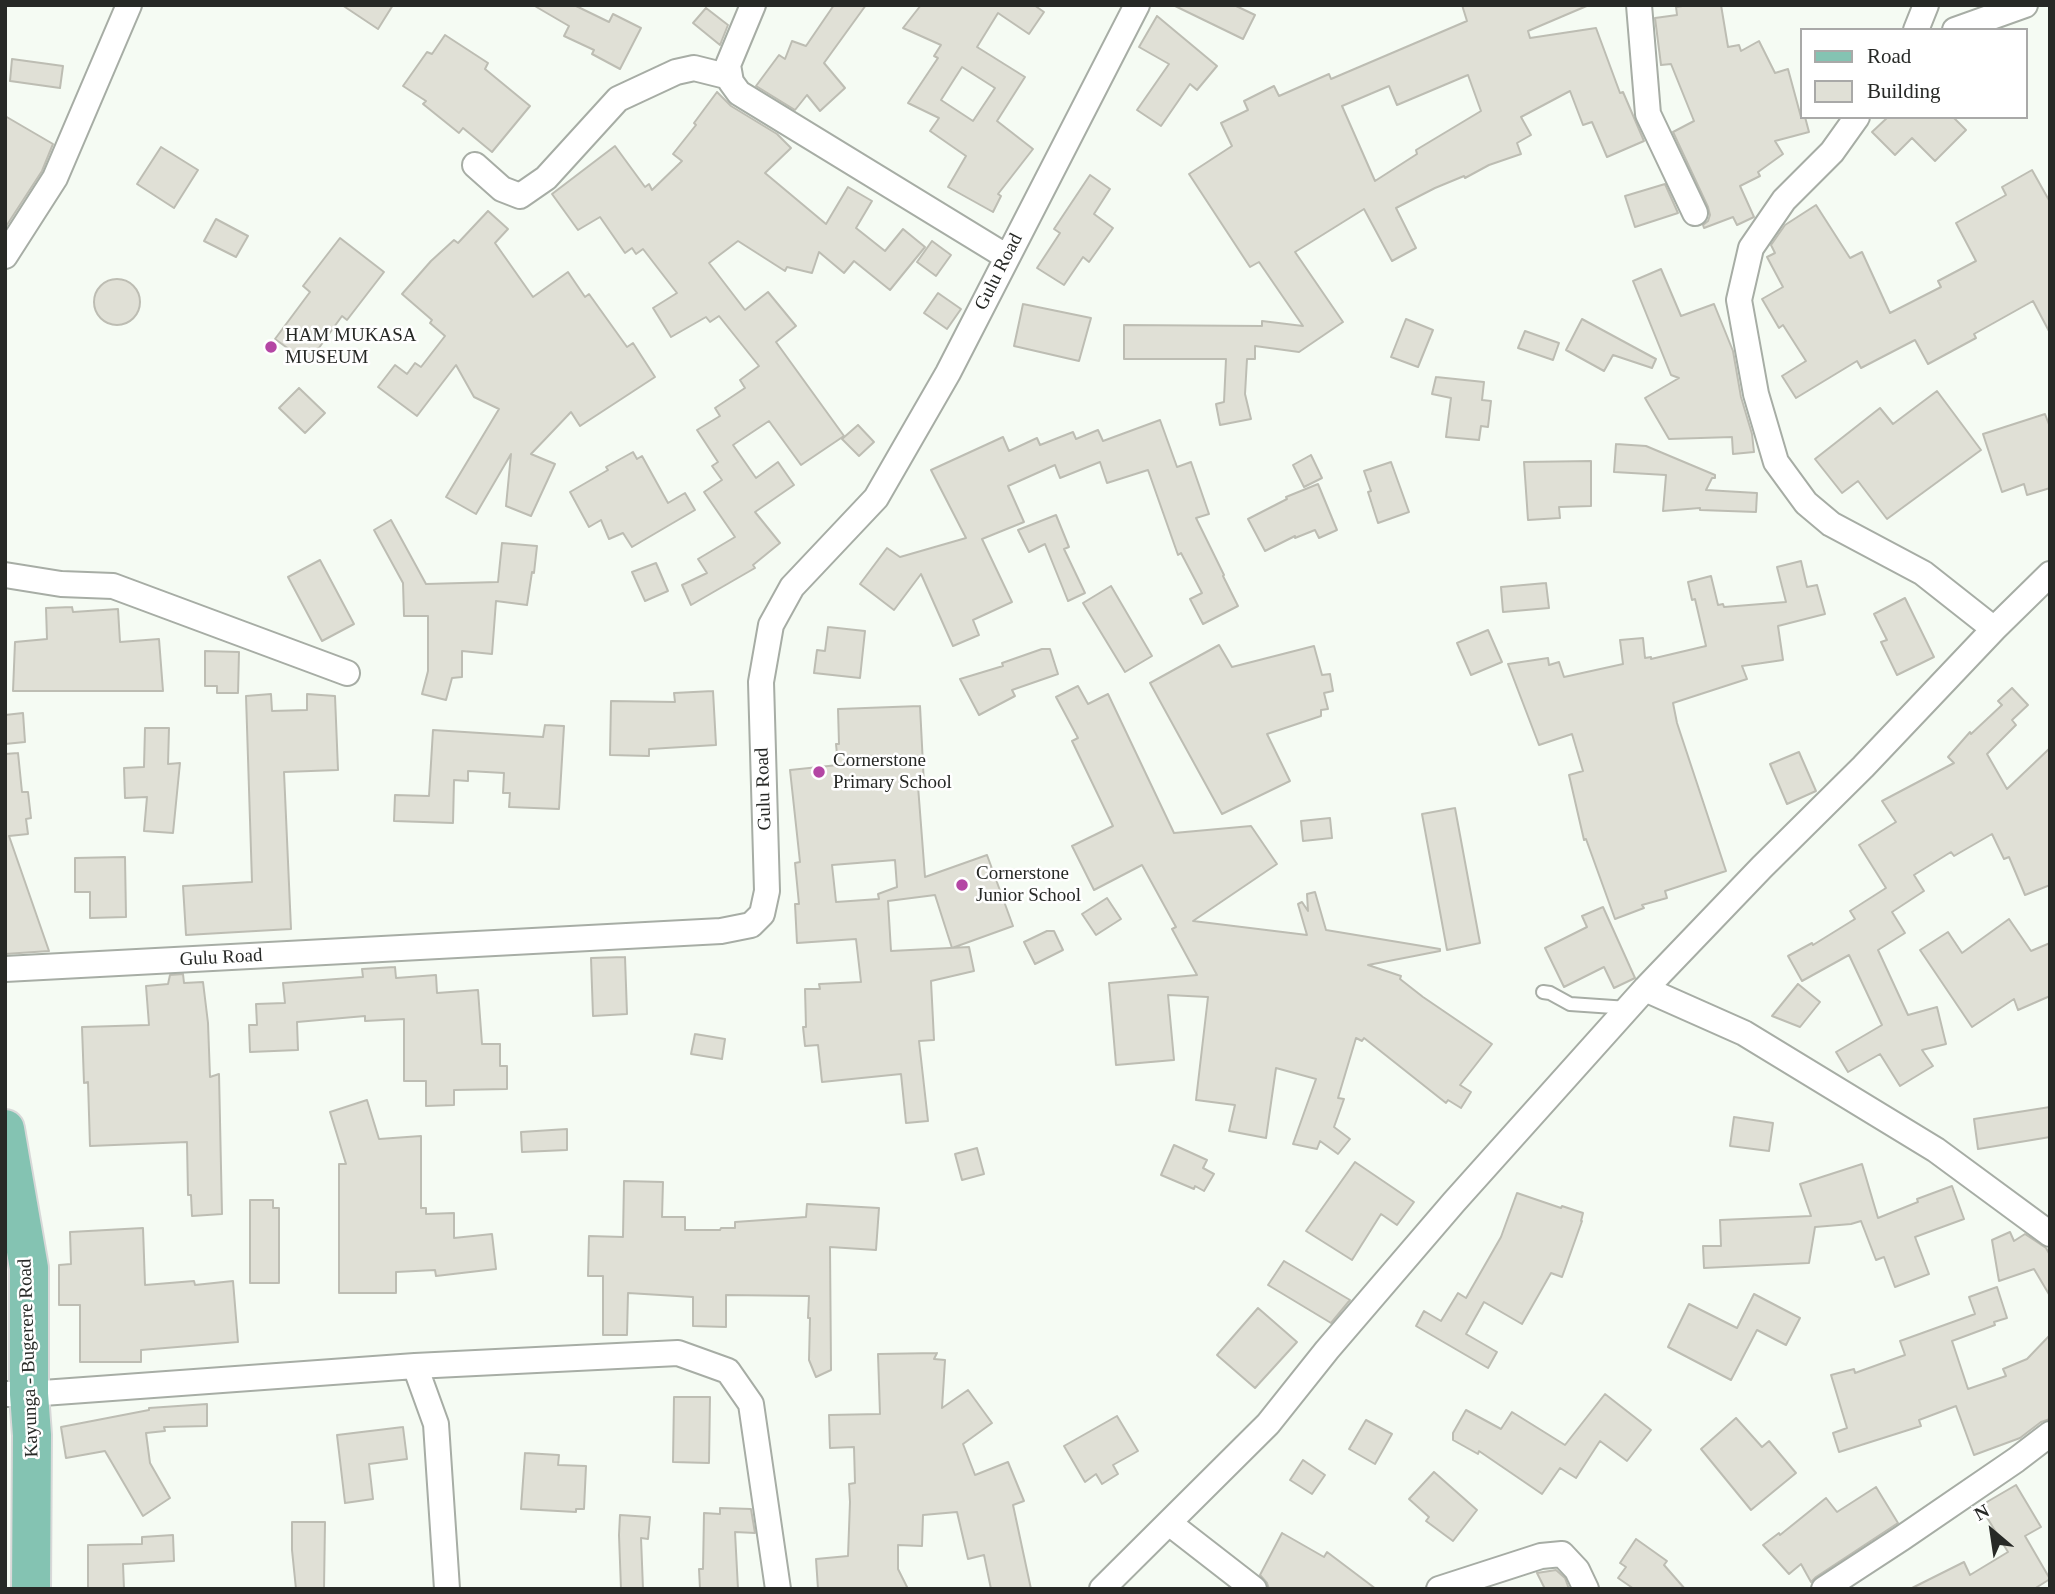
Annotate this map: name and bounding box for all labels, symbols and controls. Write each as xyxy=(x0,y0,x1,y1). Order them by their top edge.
legend xyxy=(1800,28,2027,119)
text: Road xyxy=(1867,44,1911,68)
text: Building xyxy=(1867,79,1941,103)
street label: Gulu Road xyxy=(970,230,1028,314)
place label: HAM MUKASA MUSEUM xyxy=(285,325,416,369)
marker: HAM MUKASA MUSEUM xyxy=(263,339,279,355)
street label: Gulu Road xyxy=(751,747,777,831)
place label: Cornerstone Primary School xyxy=(833,750,952,794)
marker: Cornerstone Primary School xyxy=(811,764,827,780)
place label: Cornerstone Junior School xyxy=(976,863,1081,907)
marker: Cornerstone Junior School xyxy=(954,877,970,893)
street label: Gulu Road xyxy=(179,944,263,972)
street label: Kayunga - Bugerere Road xyxy=(14,1258,44,1458)
north arrow xyxy=(1957,1496,2027,1566)
text: N xyxy=(1970,1500,1993,1525)

